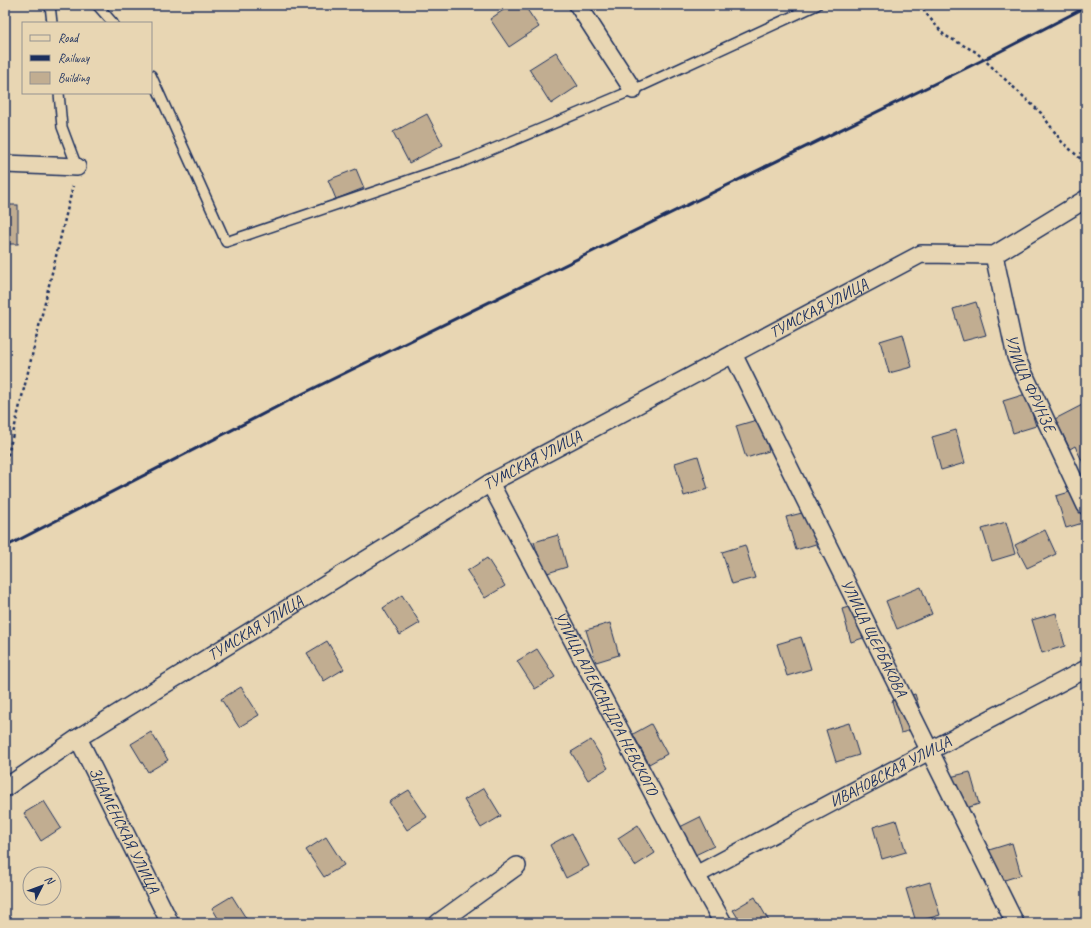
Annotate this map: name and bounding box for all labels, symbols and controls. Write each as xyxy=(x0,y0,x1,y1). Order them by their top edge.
legend xyxy=(22,22,152,94)
text: Road xyxy=(58,30,80,46)
text: Railway xyxy=(58,50,90,66)
text: Building xyxy=(58,70,90,86)
street label: ТУМСКАЯ УЛИЦА xyxy=(766,274,872,343)
street label: УЛИЦА ФРУНЗЕ xyxy=(1001,333,1061,437)
street label: ТУМСКАЯ УЛИЦА xyxy=(479,426,586,495)
street label: УЛИЦА ЩЕРБАКОВА xyxy=(836,576,912,701)
street label: ТУМСКАЯ УЛИЦА xyxy=(204,591,308,665)
street label: УЛИЦА АЛЕКСАНДРА НЕВСКОГО xyxy=(549,608,663,800)
street label: ИВАНОВСКАЯ УЛИЦА xyxy=(826,731,955,812)
street label: ЗНАМЕНСКАЯ УЛИЦА xyxy=(84,764,164,897)
north arrow xyxy=(22,866,62,906)
text: N xyxy=(42,872,58,888)

